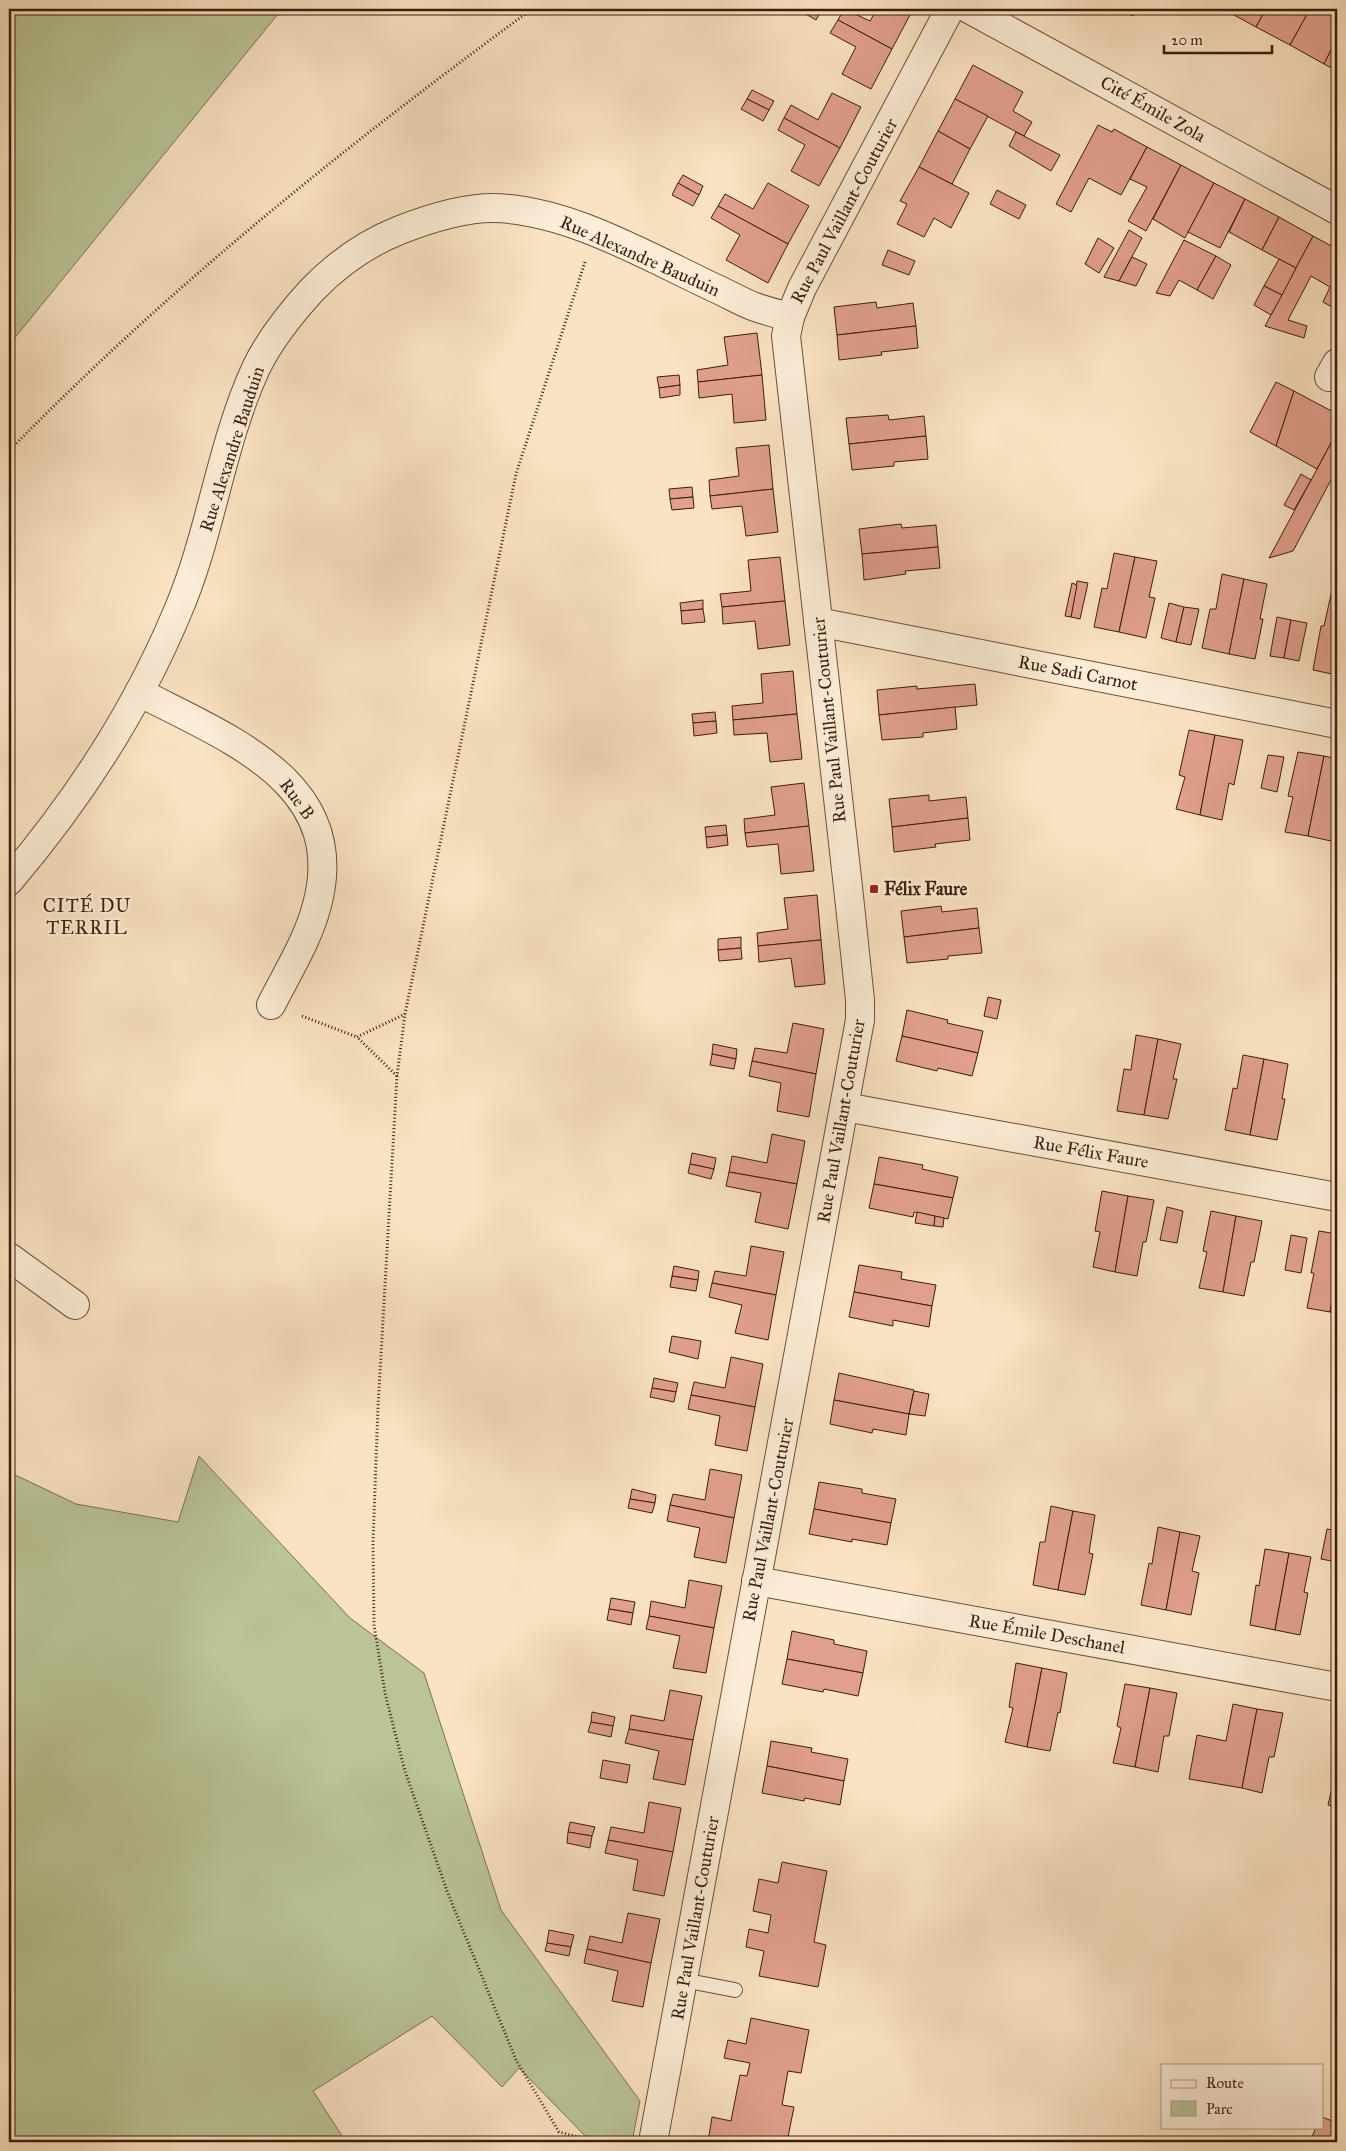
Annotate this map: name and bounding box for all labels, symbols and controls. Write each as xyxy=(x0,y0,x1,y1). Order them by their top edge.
scale bar xyxy=(1164,22,1271,54)
text: 20 m xyxy=(1171,31,1203,49)
street label: Cité Émile Zola xyxy=(1097,69,1211,147)
street label: Rue Paul Vaillant-Couturier xyxy=(786,114,902,307)
street label: Rue Alexandre Bauduin xyxy=(557,211,724,301)
street label: Rue Alexandre Bauduin xyxy=(195,363,269,534)
street label: Rue Paul Vaillant-Couturier xyxy=(807,616,851,824)
street label: Rue Sadi Carnot xyxy=(1016,651,1140,695)
street label: Rue B xyxy=(275,774,319,824)
place label: Félix Faure xyxy=(884,878,968,900)
marker: Félix Faure xyxy=(868,883,880,895)
district label: CITÉ DU TERRIL xyxy=(43,893,131,939)
street label: Rue Paul Vaillant-Couturier xyxy=(812,1017,870,1225)
street label: Rue Félix Faure xyxy=(1032,1131,1150,1173)
street label: Rue Paul Vaillant-Couturier xyxy=(737,1416,799,1624)
street label: Rue Émile Deschanel xyxy=(967,1607,1127,1659)
street label: Rue Paul Vaillant-Couturier xyxy=(666,1814,724,2022)
legend xyxy=(1161,2064,1324,2128)
text: Route xyxy=(1206,2074,1244,2092)
text: Parc xyxy=(1206,2100,1233,2118)

